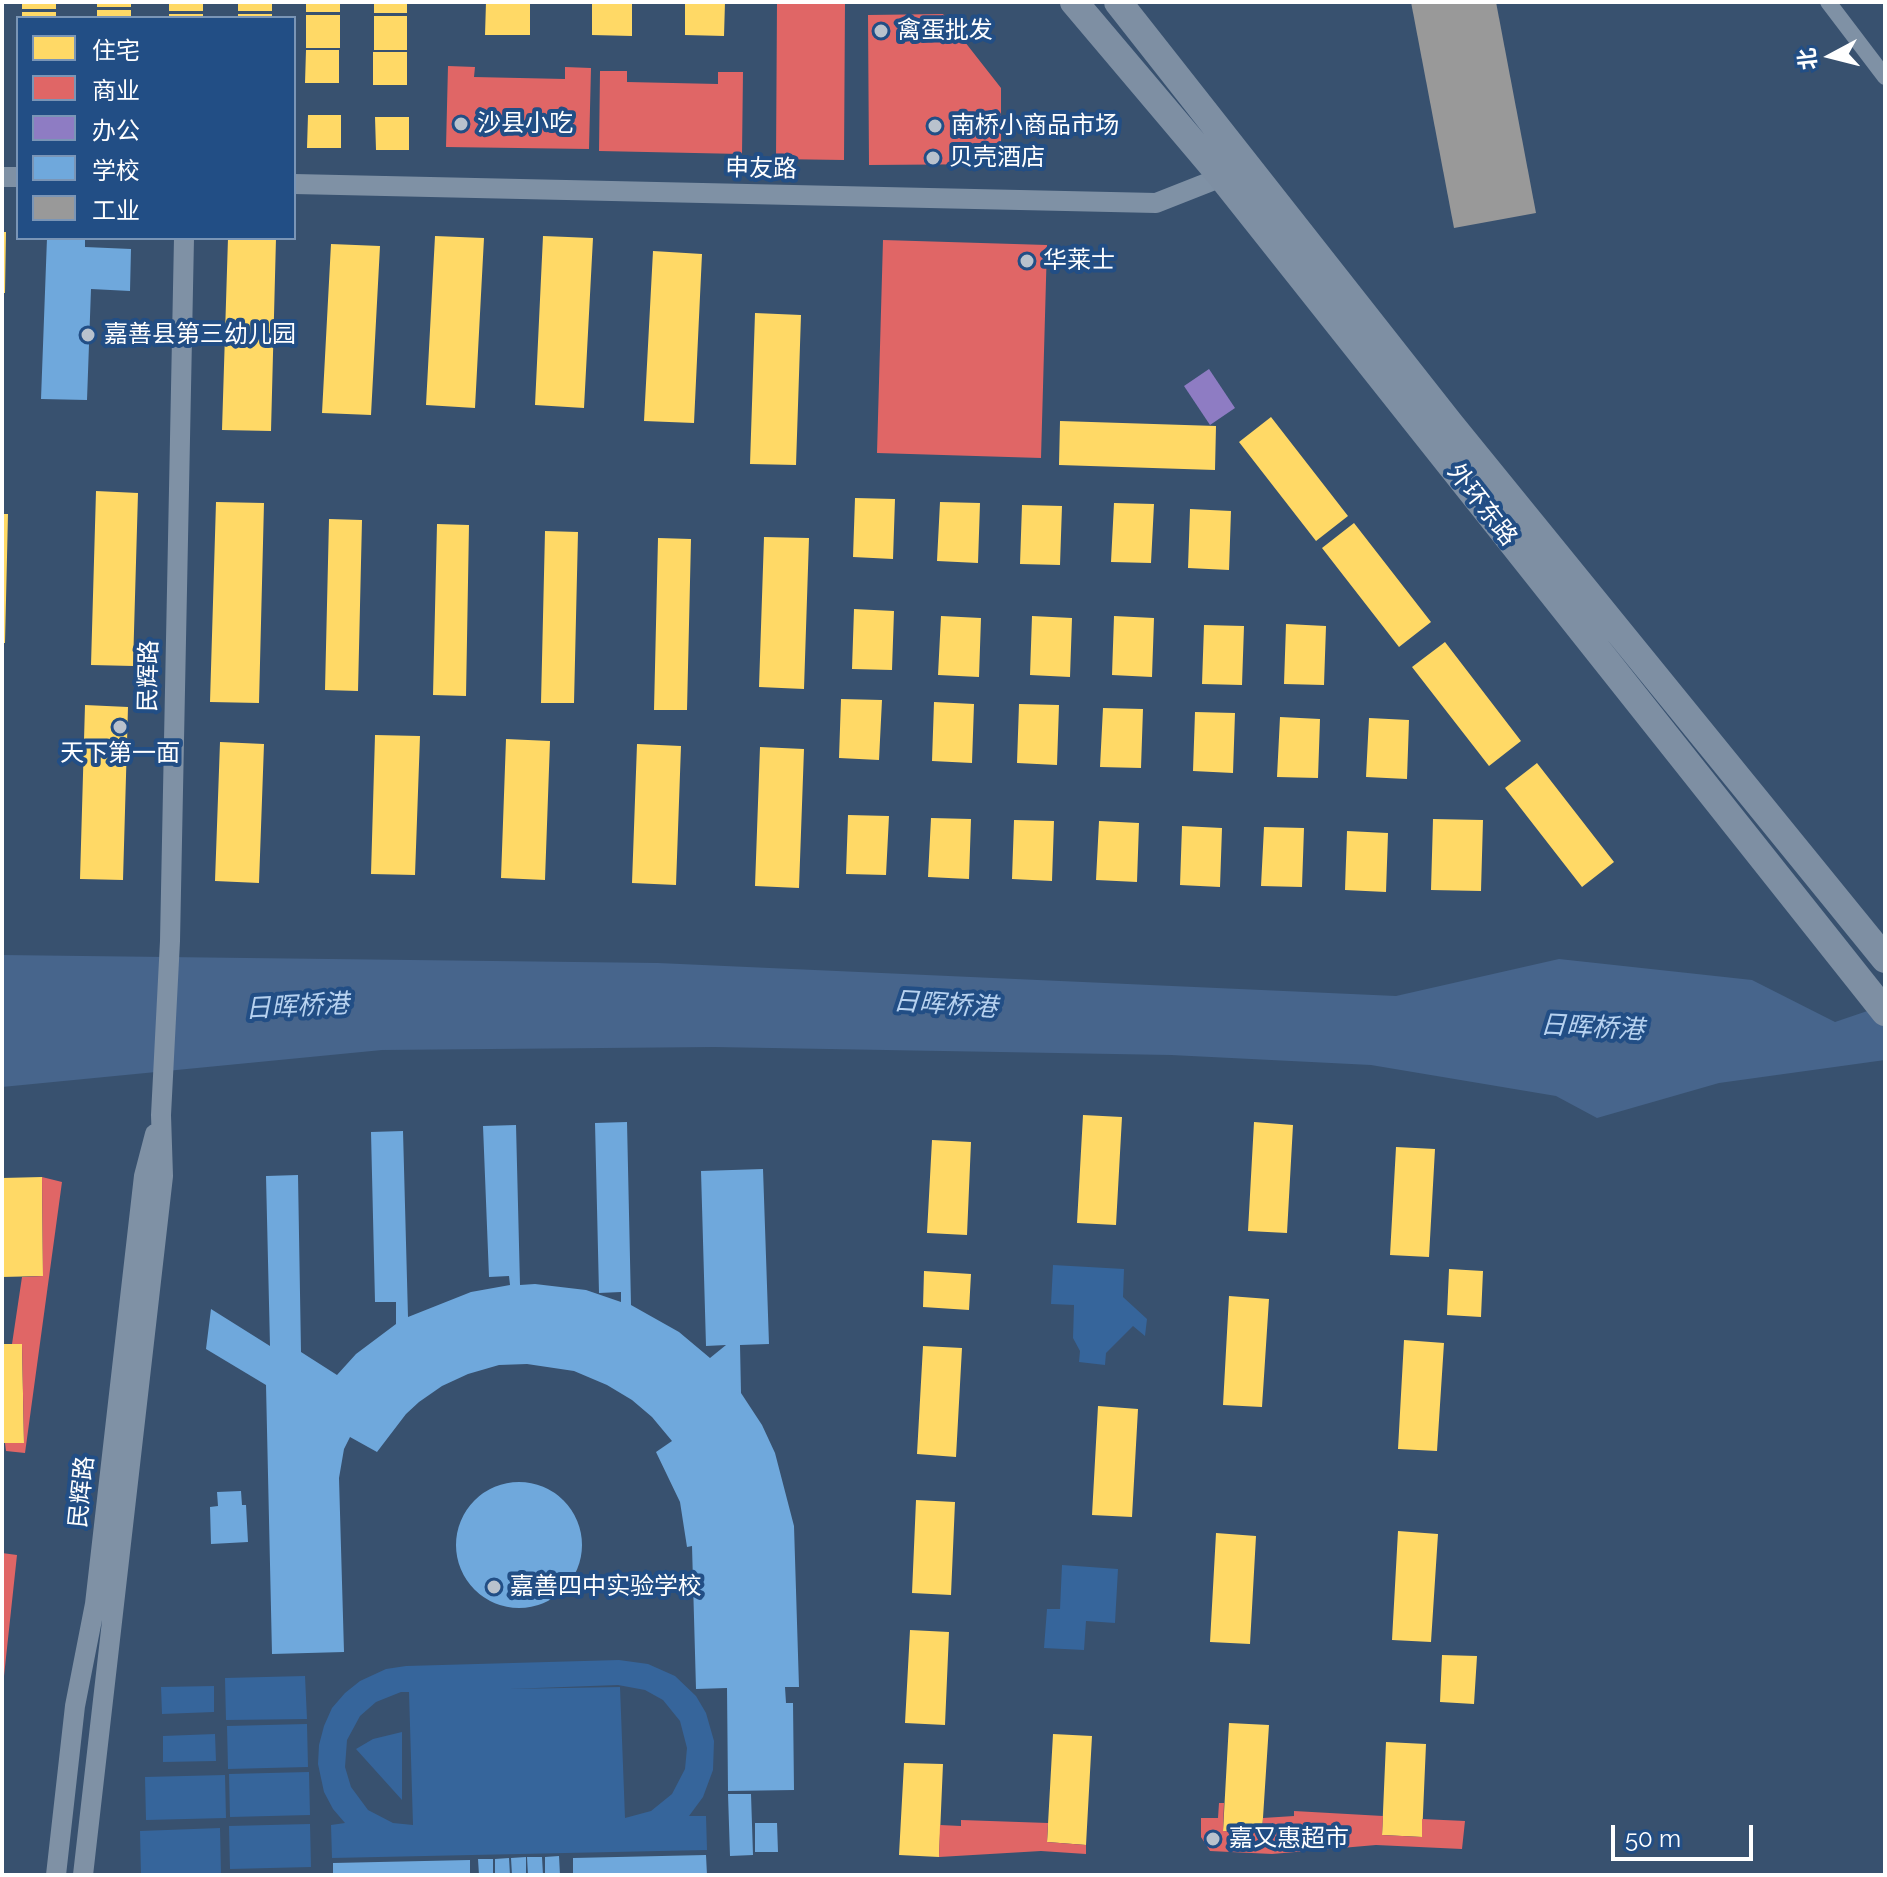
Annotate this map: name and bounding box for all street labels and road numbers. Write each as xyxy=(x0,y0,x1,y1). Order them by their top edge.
street label: 申友路 xyxy=(725,154,797,184)
street label: 外环东路 xyxy=(1441,458,1523,552)
street label: 民辉路 xyxy=(134,640,164,712)
street label: 民辉路 xyxy=(64,1455,100,1529)

